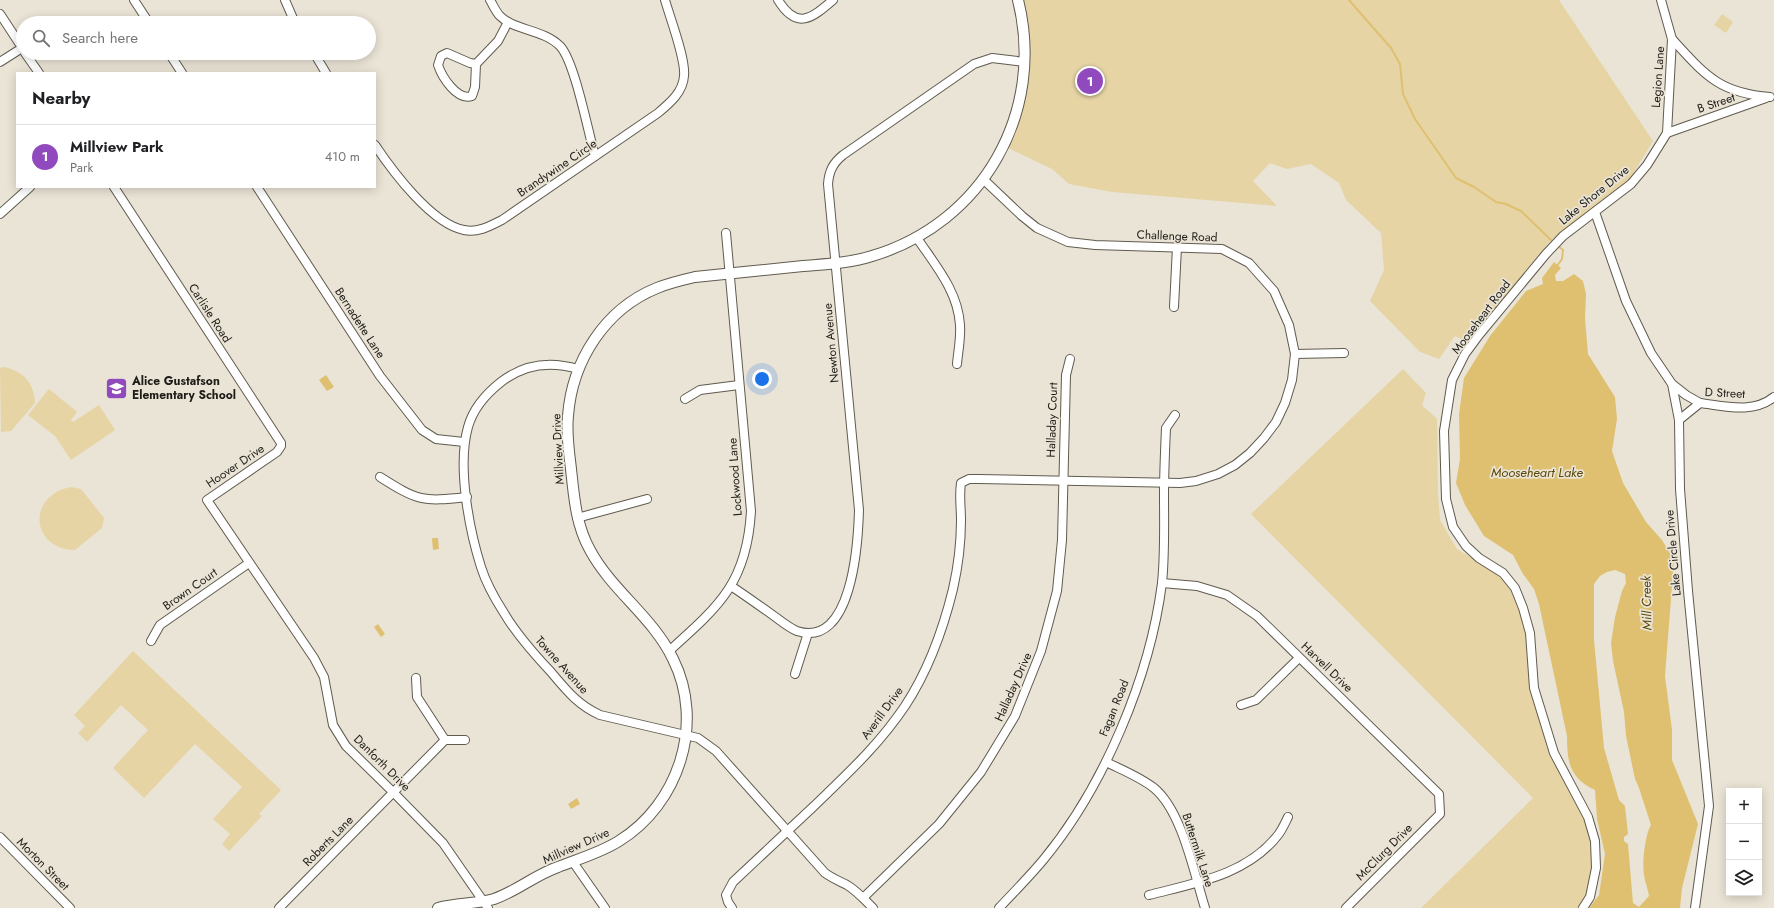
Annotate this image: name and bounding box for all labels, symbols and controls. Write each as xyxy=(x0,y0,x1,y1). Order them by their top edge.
search box xyxy=(16,16,376,60)
icon: search xyxy=(30,27,52,49)
text: Search here xyxy=(62,27,138,49)
street label: Legion Lane xyxy=(1647,46,1669,108)
pin: 1 xyxy=(1077,66,1103,96)
text: Nearby xyxy=(32,86,90,110)
street label: B Street xyxy=(1695,88,1737,118)
street label: Brandywine Circle xyxy=(514,135,600,201)
text: Millview Park xyxy=(70,136,164,158)
text: 1 xyxy=(42,147,48,166)
text: 410 m xyxy=(325,147,360,166)
text: Park xyxy=(70,158,93,177)
street label: Lake Shore Drive xyxy=(1555,161,1633,229)
street label: Challenge Road xyxy=(1136,226,1218,246)
street label: Mooseheart Road xyxy=(1447,276,1515,358)
street label: Carlisle Road xyxy=(184,280,236,346)
street label: Bernadette Lane xyxy=(330,284,390,362)
street label: Newton Avenue xyxy=(819,302,843,384)
your location xyxy=(752,369,772,389)
place label: Alice Gustafson Elementary School xyxy=(131,372,236,404)
school or university icon: Alice Gustafson Elementary School xyxy=(104,375,130,401)
street label: Halladay Court xyxy=(1042,382,1062,458)
street label: D Street xyxy=(1704,383,1746,403)
street label: Millview Drive xyxy=(547,413,569,485)
street label: Lockwood Lane xyxy=(723,437,747,517)
street label: Hoover Drive xyxy=(202,440,268,492)
water label: Mooseheart Lake xyxy=(1491,463,1583,482)
street label: Lake Circle Drive xyxy=(1660,509,1686,597)
street label: Brown Court xyxy=(159,563,221,614)
water label: Mill Creek xyxy=(1637,575,1656,630)
street label: Towne Avenue xyxy=(531,632,593,698)
street label: Harvell Drive xyxy=(1297,638,1357,696)
street label: Halladay Drive xyxy=(990,650,1036,724)
street label: Fagan Road xyxy=(1094,677,1134,739)
street label: Averill Drive xyxy=(857,683,907,743)
street label: Danforth Drive xyxy=(350,731,414,795)
map controls xyxy=(1726,788,1762,896)
button: + xyxy=(1726,788,1762,824)
street label: Buttermilk Lane xyxy=(1178,811,1218,889)
street label: Roberts Lane xyxy=(299,812,357,870)
street label: McClurg Drive xyxy=(1352,820,1416,884)
street label: Millview Drive xyxy=(540,823,612,869)
button: − xyxy=(1726,824,1762,860)
street label: Morton Street xyxy=(12,833,74,895)
button: layers xyxy=(1726,860,1762,896)

